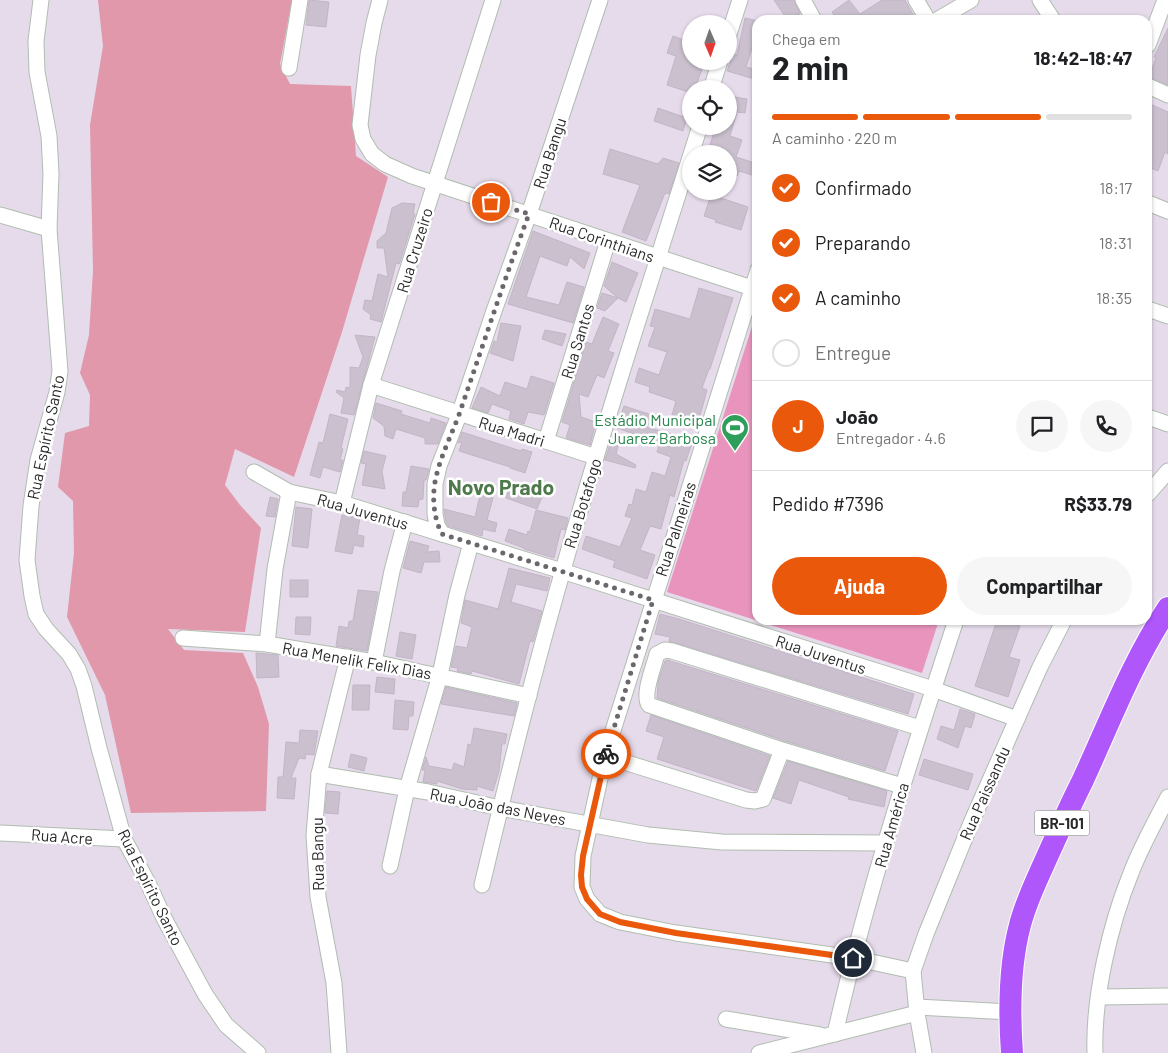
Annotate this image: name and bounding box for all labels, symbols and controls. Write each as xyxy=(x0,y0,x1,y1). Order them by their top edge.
north arrow xyxy=(682,15,738,70)
map controls xyxy=(682,15,737,200)
text: Chega em xyxy=(772,29,840,48)
text: 18:42–18:47 xyxy=(1033,46,1132,69)
text: 2 min xyxy=(772,48,849,86)
button: locate xyxy=(682,80,737,135)
street label: Rua Bangu xyxy=(529,115,569,191)
text: A caminho · 220 m xyxy=(772,128,897,147)
button: layers xyxy=(682,145,737,200)
icon: check xyxy=(772,174,800,202)
text: Confirmado xyxy=(815,176,912,199)
text: 18:17 xyxy=(1099,178,1132,197)
pin xyxy=(470,181,512,223)
icon: bag xyxy=(477,188,505,216)
street label: Rua Cruzeiro xyxy=(392,205,436,295)
street label: Rua Corinthians xyxy=(547,212,657,266)
icon: check xyxy=(772,229,800,257)
text: Preparando xyxy=(815,231,911,254)
text: 18:31 xyxy=(1099,233,1132,252)
icon: check xyxy=(772,284,800,312)
text: A caminho xyxy=(815,286,901,309)
text: 18:35 xyxy=(1096,288,1132,307)
street label: Rua Santos xyxy=(557,301,597,381)
text: Entregue xyxy=(815,341,891,364)
street label: Rua Espírito Santo xyxy=(22,373,68,501)
button: chat xyxy=(1016,400,1068,452)
button: phone xyxy=(1080,400,1132,452)
text: João xyxy=(836,405,878,428)
place label: Estádio Municipal Juarez Barbosa xyxy=(594,410,716,447)
street label: Rua Madri xyxy=(477,412,547,450)
sports icon: Estádio Municipal Juarez Barbosa xyxy=(720,413,750,452)
text: J xyxy=(792,414,804,437)
text: Entregador · 4.6 xyxy=(836,428,946,447)
street label: Rua Botafogo xyxy=(559,456,605,550)
district label: Novo Prado xyxy=(448,474,554,499)
street label: Rua Palmeiras xyxy=(651,479,699,579)
street label: Rua Juventus xyxy=(315,489,411,533)
text: Pedido #7396 xyxy=(772,492,884,515)
text: R$33.79 xyxy=(1064,492,1132,515)
button: Ajuda xyxy=(772,557,947,615)
button: Compartilhar xyxy=(957,557,1132,615)
street label: Rua Juventus xyxy=(773,630,869,678)
street label: Rua Menelik Felix Dias xyxy=(281,638,433,682)
courier xyxy=(581,729,631,779)
icon: bike xyxy=(592,740,620,768)
street label: Rua Paissandu xyxy=(955,743,1013,843)
street label: Rua América xyxy=(870,780,912,870)
street label: Rua João das Neves xyxy=(428,784,568,828)
road number: BR-101 xyxy=(1034,810,1090,836)
street label: Rua Bangu xyxy=(307,817,327,891)
street label: Rua Acre xyxy=(30,824,94,848)
street label: Rua Espírito Santo xyxy=(115,826,187,948)
pin xyxy=(832,937,874,979)
icon: home xyxy=(839,944,867,972)

